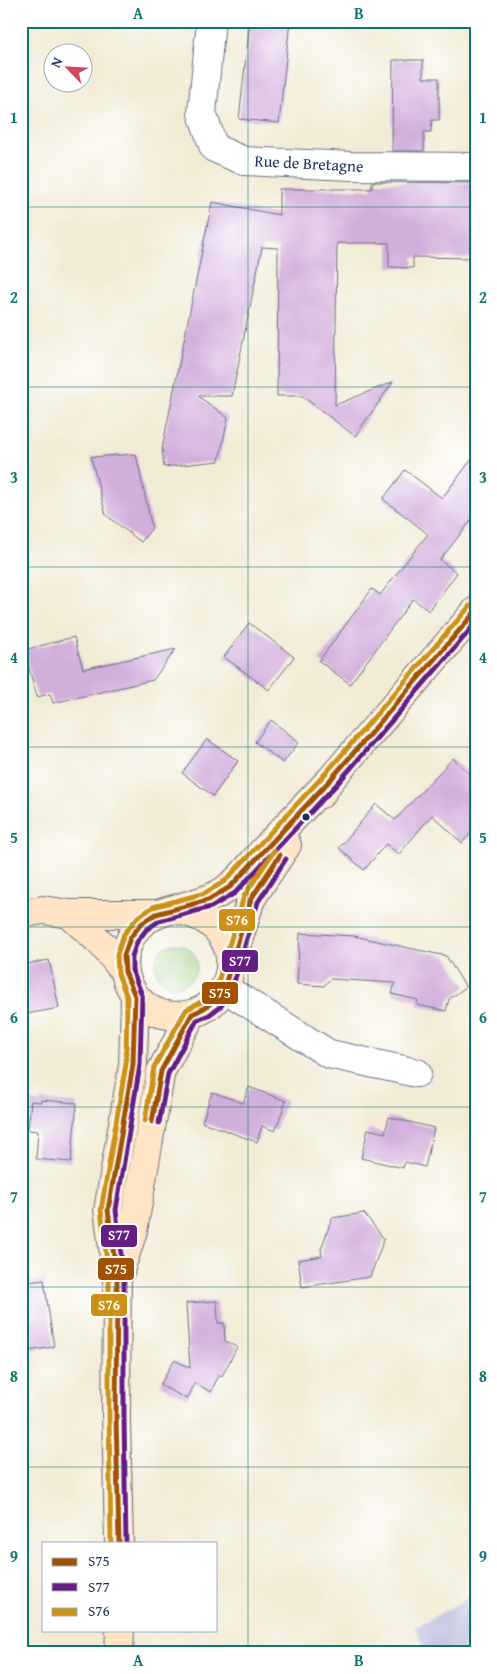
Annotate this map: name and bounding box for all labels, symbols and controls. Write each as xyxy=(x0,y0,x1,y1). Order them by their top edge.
text: A xyxy=(133,1,144,25)
text: B xyxy=(354,1,364,25)
north arrow xyxy=(42,42,92,92)
text: N xyxy=(45,53,68,71)
text: 1 xyxy=(10,105,18,129)
text: 1 xyxy=(479,105,487,129)
street label: Rue de Bretagne xyxy=(254,148,364,178)
text: 2 xyxy=(10,285,18,309)
text: 2 xyxy=(479,285,487,309)
text: 3 xyxy=(10,465,18,489)
text: 3 xyxy=(479,465,487,489)
text: 4 xyxy=(10,645,18,669)
text: 4 xyxy=(479,645,487,669)
unlabelled marker xyxy=(301,812,311,822)
text: 5 xyxy=(10,825,18,849)
text: 5 xyxy=(479,825,487,849)
line badge: S76 xyxy=(218,908,256,932)
text: S76 xyxy=(226,910,248,930)
line badge: S77 xyxy=(221,949,259,973)
text: S77 xyxy=(229,951,251,971)
line badge: S75 xyxy=(201,981,239,1005)
text: S75 xyxy=(209,983,231,1003)
text: 6 xyxy=(10,1005,18,1029)
text: 6 xyxy=(479,1005,487,1029)
text: 7 xyxy=(10,1184,18,1208)
text: 7 xyxy=(479,1184,487,1208)
line badge: S77 xyxy=(100,1224,138,1248)
text: S77 xyxy=(108,1225,130,1245)
line badge: S75 xyxy=(97,1257,135,1281)
text: S75 xyxy=(105,1259,127,1279)
line badge: S76 xyxy=(90,1293,128,1317)
text: S76 xyxy=(98,1295,120,1315)
text: 8 xyxy=(10,1364,18,1388)
text: 8 xyxy=(479,1364,487,1388)
legend xyxy=(42,1542,218,1632)
text: 9 xyxy=(10,1544,18,1568)
text: 9 xyxy=(479,1544,487,1568)
text: S75 xyxy=(88,1550,110,1571)
text: S77 xyxy=(88,1576,110,1597)
text: S76 xyxy=(88,1600,110,1621)
text: A xyxy=(133,1648,144,1672)
text: B xyxy=(354,1648,364,1672)

